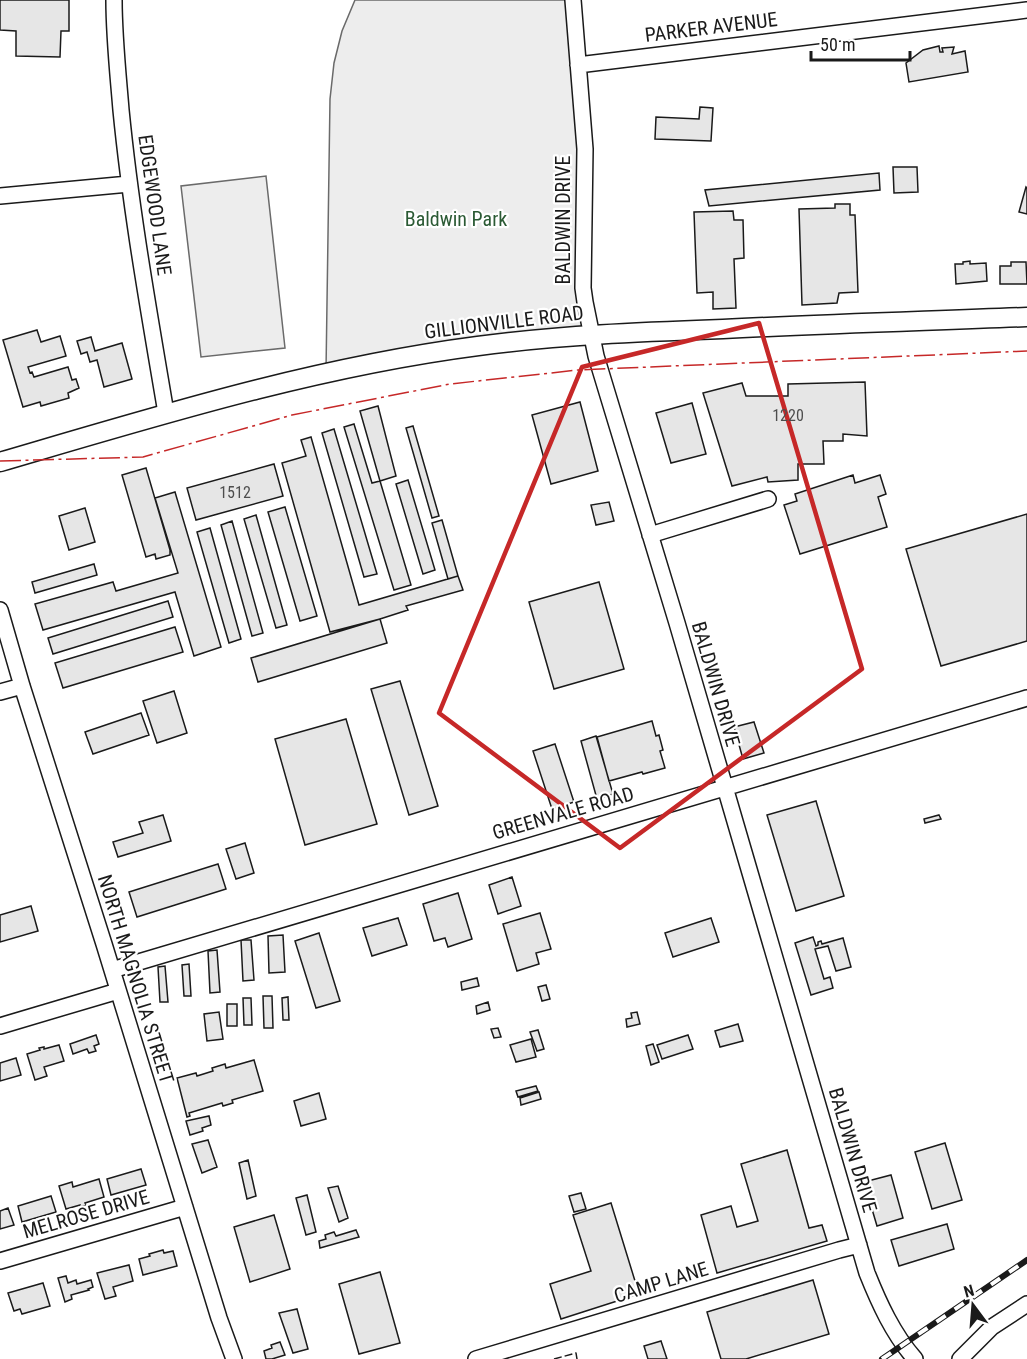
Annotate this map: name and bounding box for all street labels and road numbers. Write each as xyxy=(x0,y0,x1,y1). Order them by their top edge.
street label: PARKER AVENUE xyxy=(643,7,779,47)
street label: EDGEWOOD LANE xyxy=(133,133,177,277)
street label: BALDWIN DRIVE xyxy=(551,156,575,284)
street label: GILLIONVILLE ROAD xyxy=(423,300,585,344)
street label: BALDWIN DRIVE xyxy=(687,619,745,749)
street label: GREENVALE ROAD xyxy=(489,781,637,845)
street label: NORTH MAGNOLIA STREET xyxy=(93,872,179,1086)
street label: BALDWIN DRIVE xyxy=(824,1085,882,1215)
street label: MELROSE DRIVE xyxy=(20,1184,152,1243)
street label: CAMP LANE xyxy=(611,1256,711,1308)

